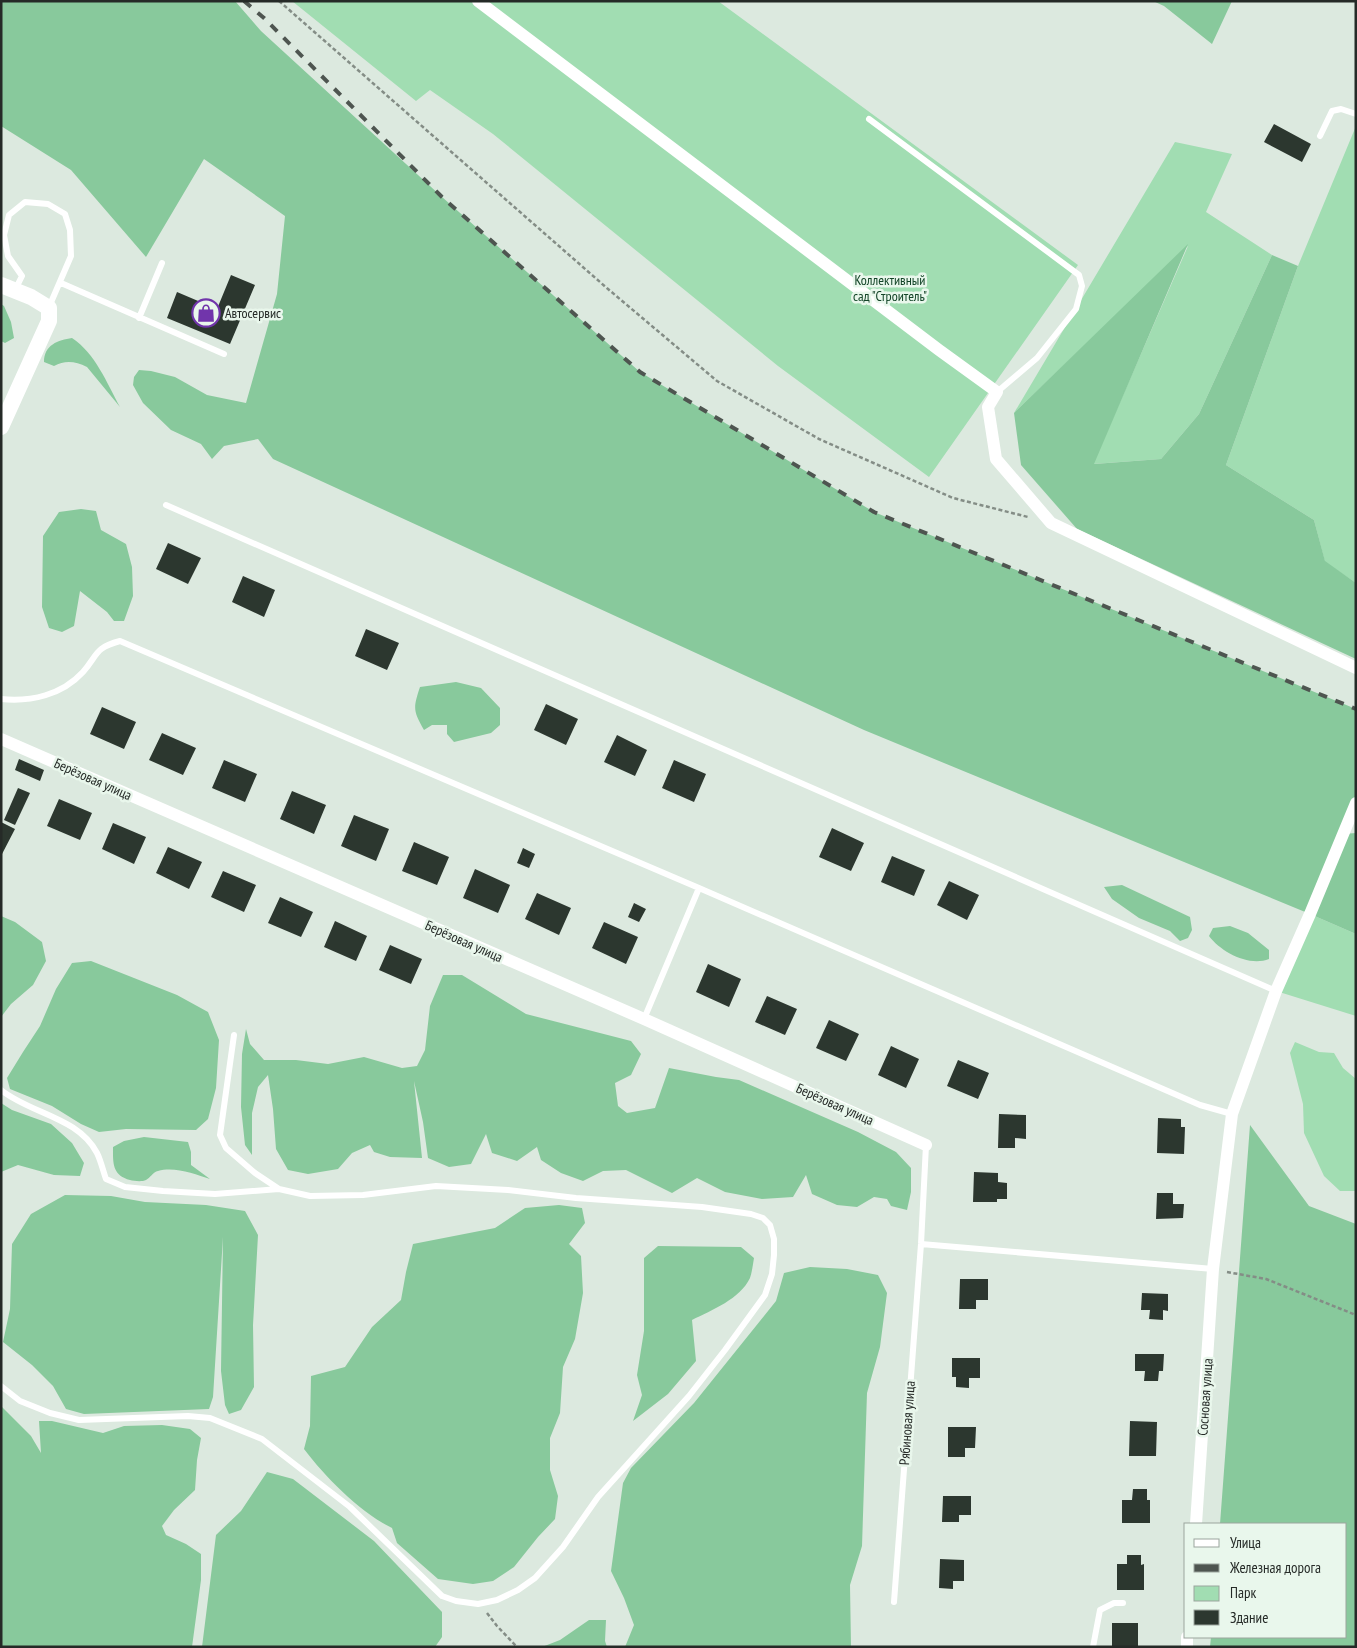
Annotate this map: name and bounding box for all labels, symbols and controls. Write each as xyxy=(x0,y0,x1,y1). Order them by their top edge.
park label: Коллективный сад "Строитель" xyxy=(853,271,927,305)
shop icon: Автосервис xyxy=(191,298,221,328)
place label: Автосервис xyxy=(225,304,281,322)
street label: Берёзовая улица xyxy=(51,754,135,804)
street label: Берёзовая улица xyxy=(422,916,506,966)
street label: Берёзовая улица xyxy=(793,1079,877,1129)
street label: Сосновая улица xyxy=(1193,1358,1217,1436)
street label: Рябиновая улица xyxy=(895,1380,919,1466)
legend xyxy=(1184,1523,1347,1638)
text: Улица xyxy=(1230,1533,1261,1552)
text: Железная дорога xyxy=(1229,1558,1321,1577)
text: Парк xyxy=(1230,1583,1256,1602)
text: Здание xyxy=(1230,1608,1268,1627)

